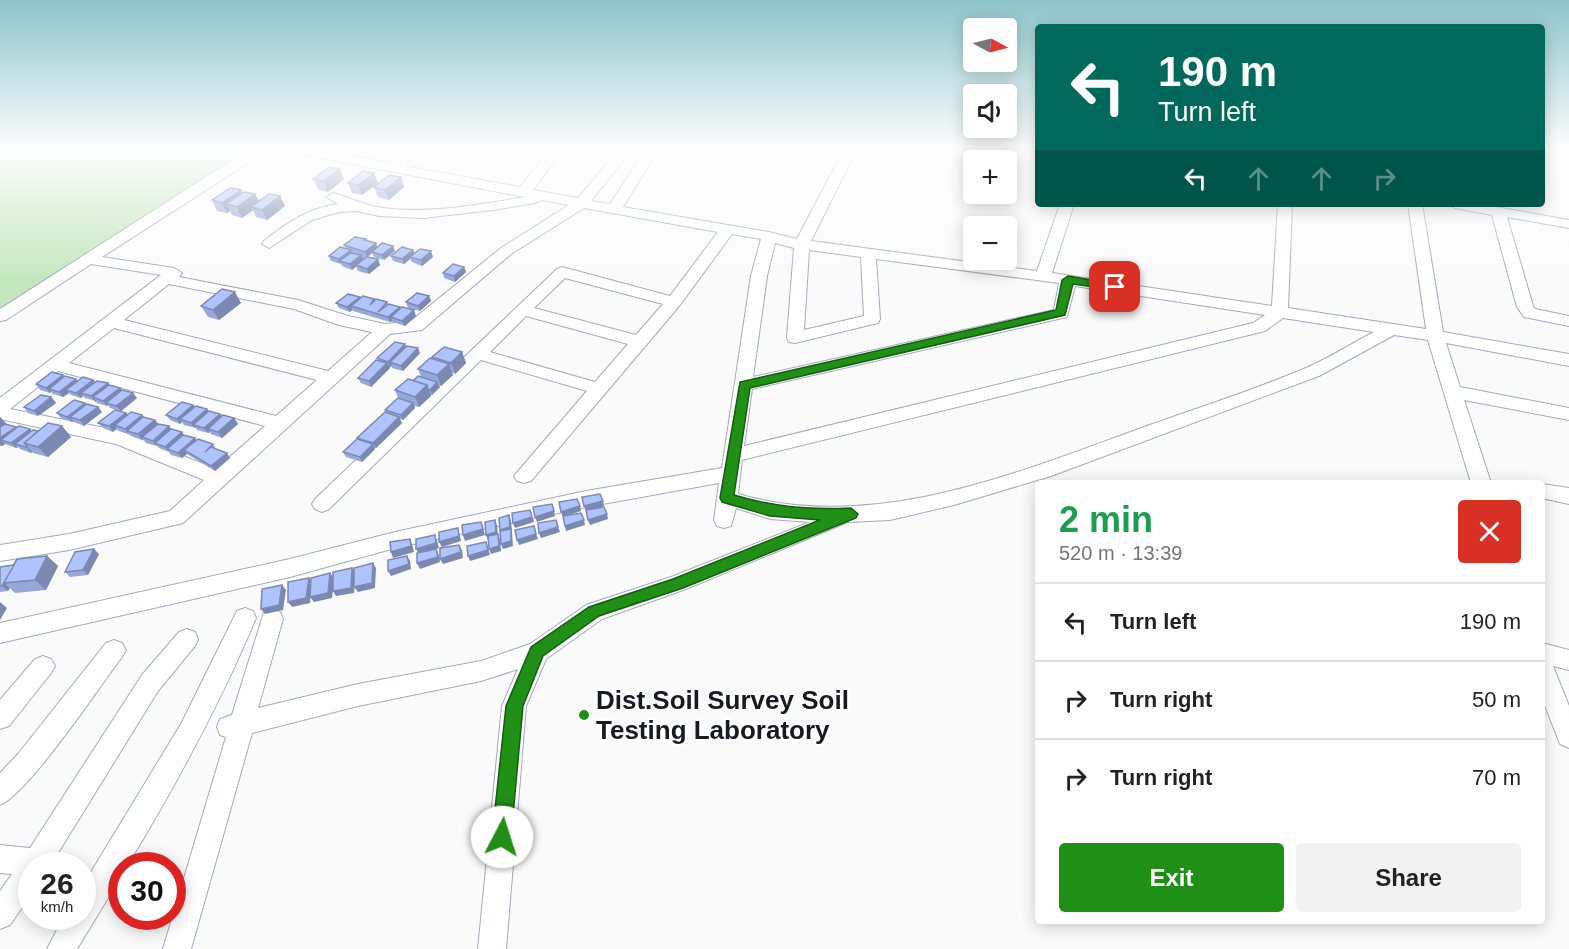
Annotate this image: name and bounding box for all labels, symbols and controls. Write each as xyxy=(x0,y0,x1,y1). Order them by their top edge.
north arrow xyxy=(963,18,1017,72)
map controls xyxy=(963,18,1017,270)
icon: left xyxy=(1059,48,1137,126)
text: 190 m xyxy=(1158,48,1277,95)
button: sound xyxy=(963,84,1017,138)
text: Turn left xyxy=(1158,97,1256,127)
button: + xyxy=(963,150,1017,204)
icon: left xyxy=(1179,162,1212,195)
icon: ahead xyxy=(1242,162,1275,195)
icon: ahead xyxy=(1305,162,1338,195)
icon: right xyxy=(1368,162,1401,195)
button: − xyxy=(963,216,1017,270)
pin xyxy=(1089,261,1140,312)
icon: arrive xyxy=(1098,270,1131,303)
text: 2 min xyxy=(1059,499,1153,540)
button: close xyxy=(1458,500,1521,563)
text: 520 m · 13:39 xyxy=(1059,542,1182,564)
icon: left xyxy=(1059,606,1092,639)
text: Turn left xyxy=(1110,609,1196,634)
text: 190 m xyxy=(1460,609,1521,634)
icon: right xyxy=(1059,684,1092,717)
place label: Dist.Soil Survey Soil Testing Laboratory xyxy=(596,685,849,745)
text: Turn right xyxy=(1110,687,1212,712)
text: 50 m xyxy=(1472,687,1521,712)
marker: Dist.Soil Survey Soil Testing Laboratory xyxy=(577,708,591,722)
icon: right xyxy=(1059,762,1092,795)
text: Turn right xyxy=(1110,765,1212,790)
text: 70 m xyxy=(1472,765,1521,790)
position arrow xyxy=(470,805,534,869)
button: Exit xyxy=(1059,843,1284,912)
button: Share xyxy=(1296,843,1521,912)
speed limit sign: 30 xyxy=(108,852,186,930)
text: 26 xyxy=(40,867,74,900)
text: km/h xyxy=(41,898,73,915)

